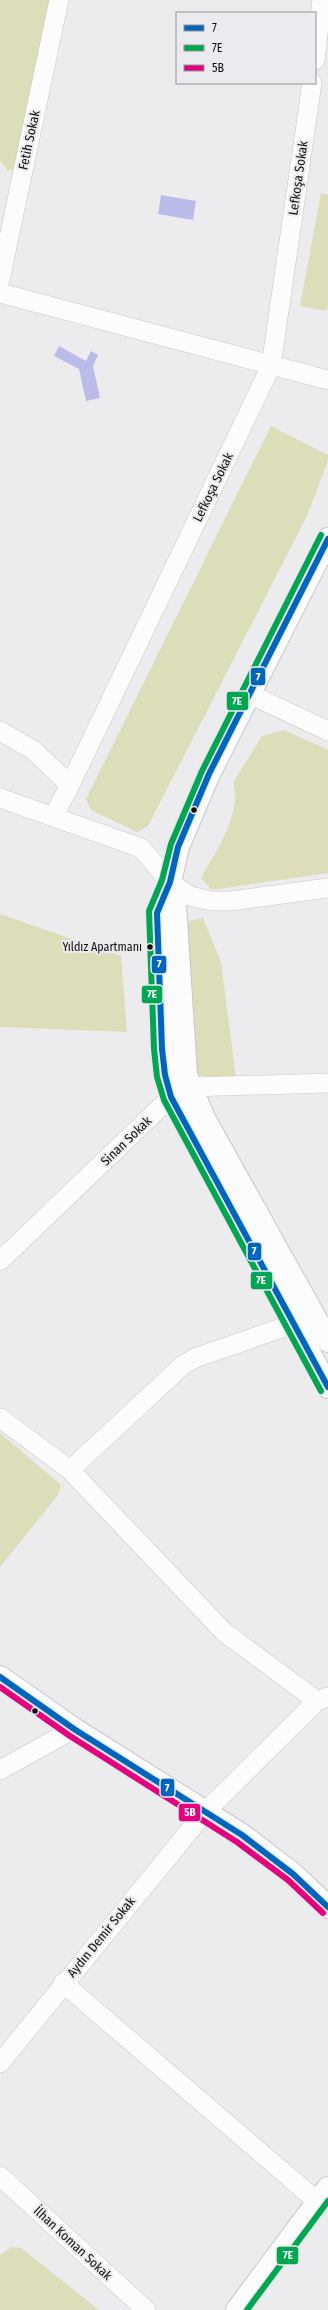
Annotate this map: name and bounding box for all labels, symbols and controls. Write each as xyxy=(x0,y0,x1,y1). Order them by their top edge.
legend xyxy=(176,12,316,84)
text: 7 xyxy=(212,21,217,35)
text: 7E xyxy=(212,41,223,55)
text: 5B xyxy=(212,61,225,75)
street label: Fetih Sokak xyxy=(15,108,43,171)
street label: Lefkoşa Sokak xyxy=(285,139,311,216)
street label: Lefkoşa Sokak xyxy=(190,449,237,524)
line badge: 7 xyxy=(250,667,266,686)
text: 7 xyxy=(256,671,261,684)
line badge: 7E xyxy=(226,691,249,711)
text: 7E xyxy=(232,695,242,708)
unlabelled marker xyxy=(189,805,199,815)
place label: Yıldız Apartmanı xyxy=(62,940,142,954)
marker: Yıldız Apartmanı xyxy=(145,942,155,952)
line badge: 7 xyxy=(151,955,167,974)
text: 7 xyxy=(157,958,162,971)
line badge: 7E xyxy=(141,985,163,1004)
text: 7E xyxy=(147,988,157,1001)
street label: Sinan Sokak xyxy=(98,1113,155,1169)
line badge: 7 xyxy=(247,1242,262,1261)
text: 7 xyxy=(252,1245,257,1258)
line badge: 7E xyxy=(250,1271,273,1290)
text: 7E xyxy=(256,1274,266,1287)
unlabelled marker xyxy=(30,1706,40,1716)
line badge: 7 xyxy=(160,1778,175,1797)
text: 7 xyxy=(165,1782,170,1795)
line badge: 5B xyxy=(178,1803,201,1822)
text: 5B xyxy=(184,1806,196,1819)
street label: Aydın Demir Sokak xyxy=(64,1893,139,1980)
street label: İlhan Koman Sokak xyxy=(31,2203,116,2284)
line badge: 7E xyxy=(276,2246,299,2265)
text: 7E xyxy=(283,2249,293,2262)

